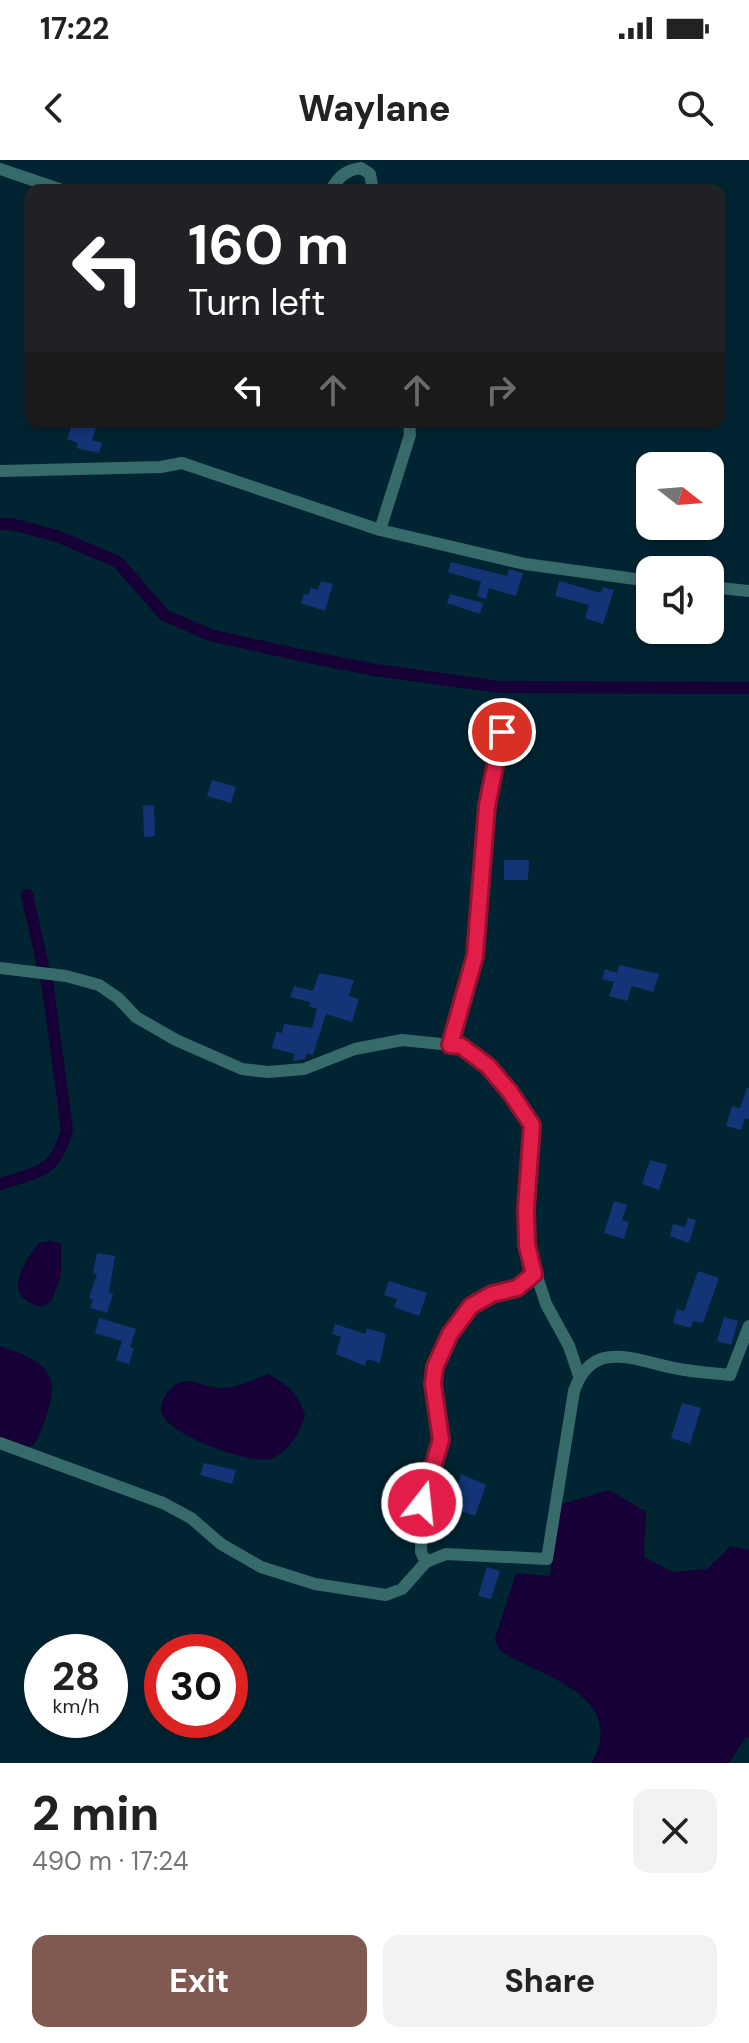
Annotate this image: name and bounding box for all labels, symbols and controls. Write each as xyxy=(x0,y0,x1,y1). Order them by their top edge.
text: 17:22 xyxy=(40,9,109,48)
text: Waylane xyxy=(298,85,451,132)
icon: back xyxy=(32,86,76,130)
icon: search xyxy=(673,86,717,130)
text: 160 m xyxy=(188,208,349,281)
icon: left xyxy=(56,216,160,320)
text: Turn left xyxy=(188,279,325,326)
icon: left xyxy=(227,368,271,412)
icon: ahead xyxy=(311,368,355,412)
icon: ahead xyxy=(395,368,439,412)
icon: right xyxy=(479,368,523,412)
north arrow xyxy=(636,452,724,540)
map controls xyxy=(636,452,724,644)
button: sound xyxy=(636,556,724,644)
pin xyxy=(468,698,536,766)
icon: arrive xyxy=(480,710,524,754)
position arrow xyxy=(380,1461,464,1545)
speed limit sign: 30 xyxy=(144,1634,248,1738)
text: 28 xyxy=(52,1650,100,1702)
text: km/h xyxy=(52,1693,100,1719)
text: 2 min xyxy=(32,1782,159,1845)
button: close xyxy=(633,1789,717,1873)
text: 490 m · 17:24 xyxy=(32,1844,189,1878)
button: Exit xyxy=(32,1935,367,2027)
button: Share xyxy=(383,1935,717,2027)

